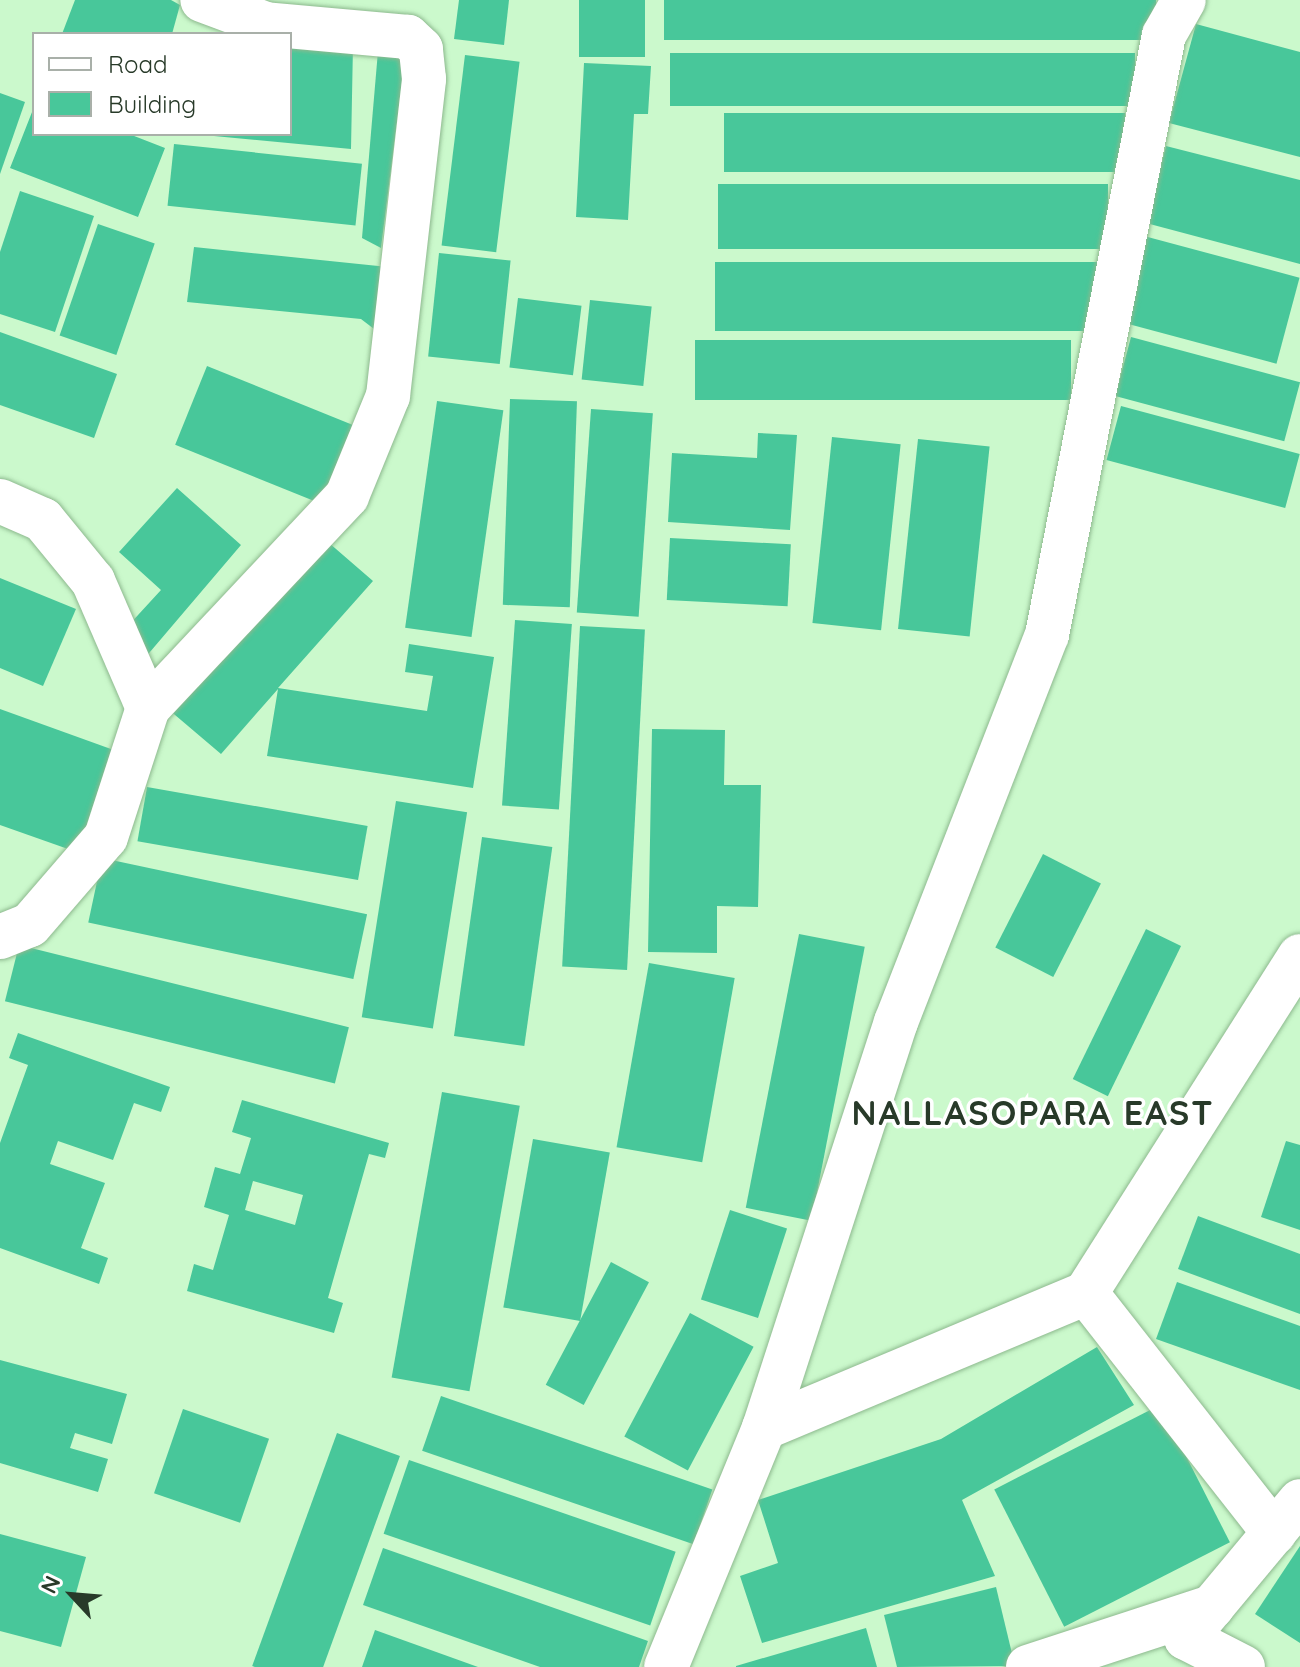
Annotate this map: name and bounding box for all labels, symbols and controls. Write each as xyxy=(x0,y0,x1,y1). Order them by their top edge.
legend xyxy=(32,32,292,136)
text: Road xyxy=(108,49,168,79)
text: Building xyxy=(108,89,196,119)
district label: NALLASOPARA EAST xyxy=(852,1093,1214,1133)
north arrow xyxy=(32,1555,112,1635)
text: N xyxy=(34,1571,67,1598)

